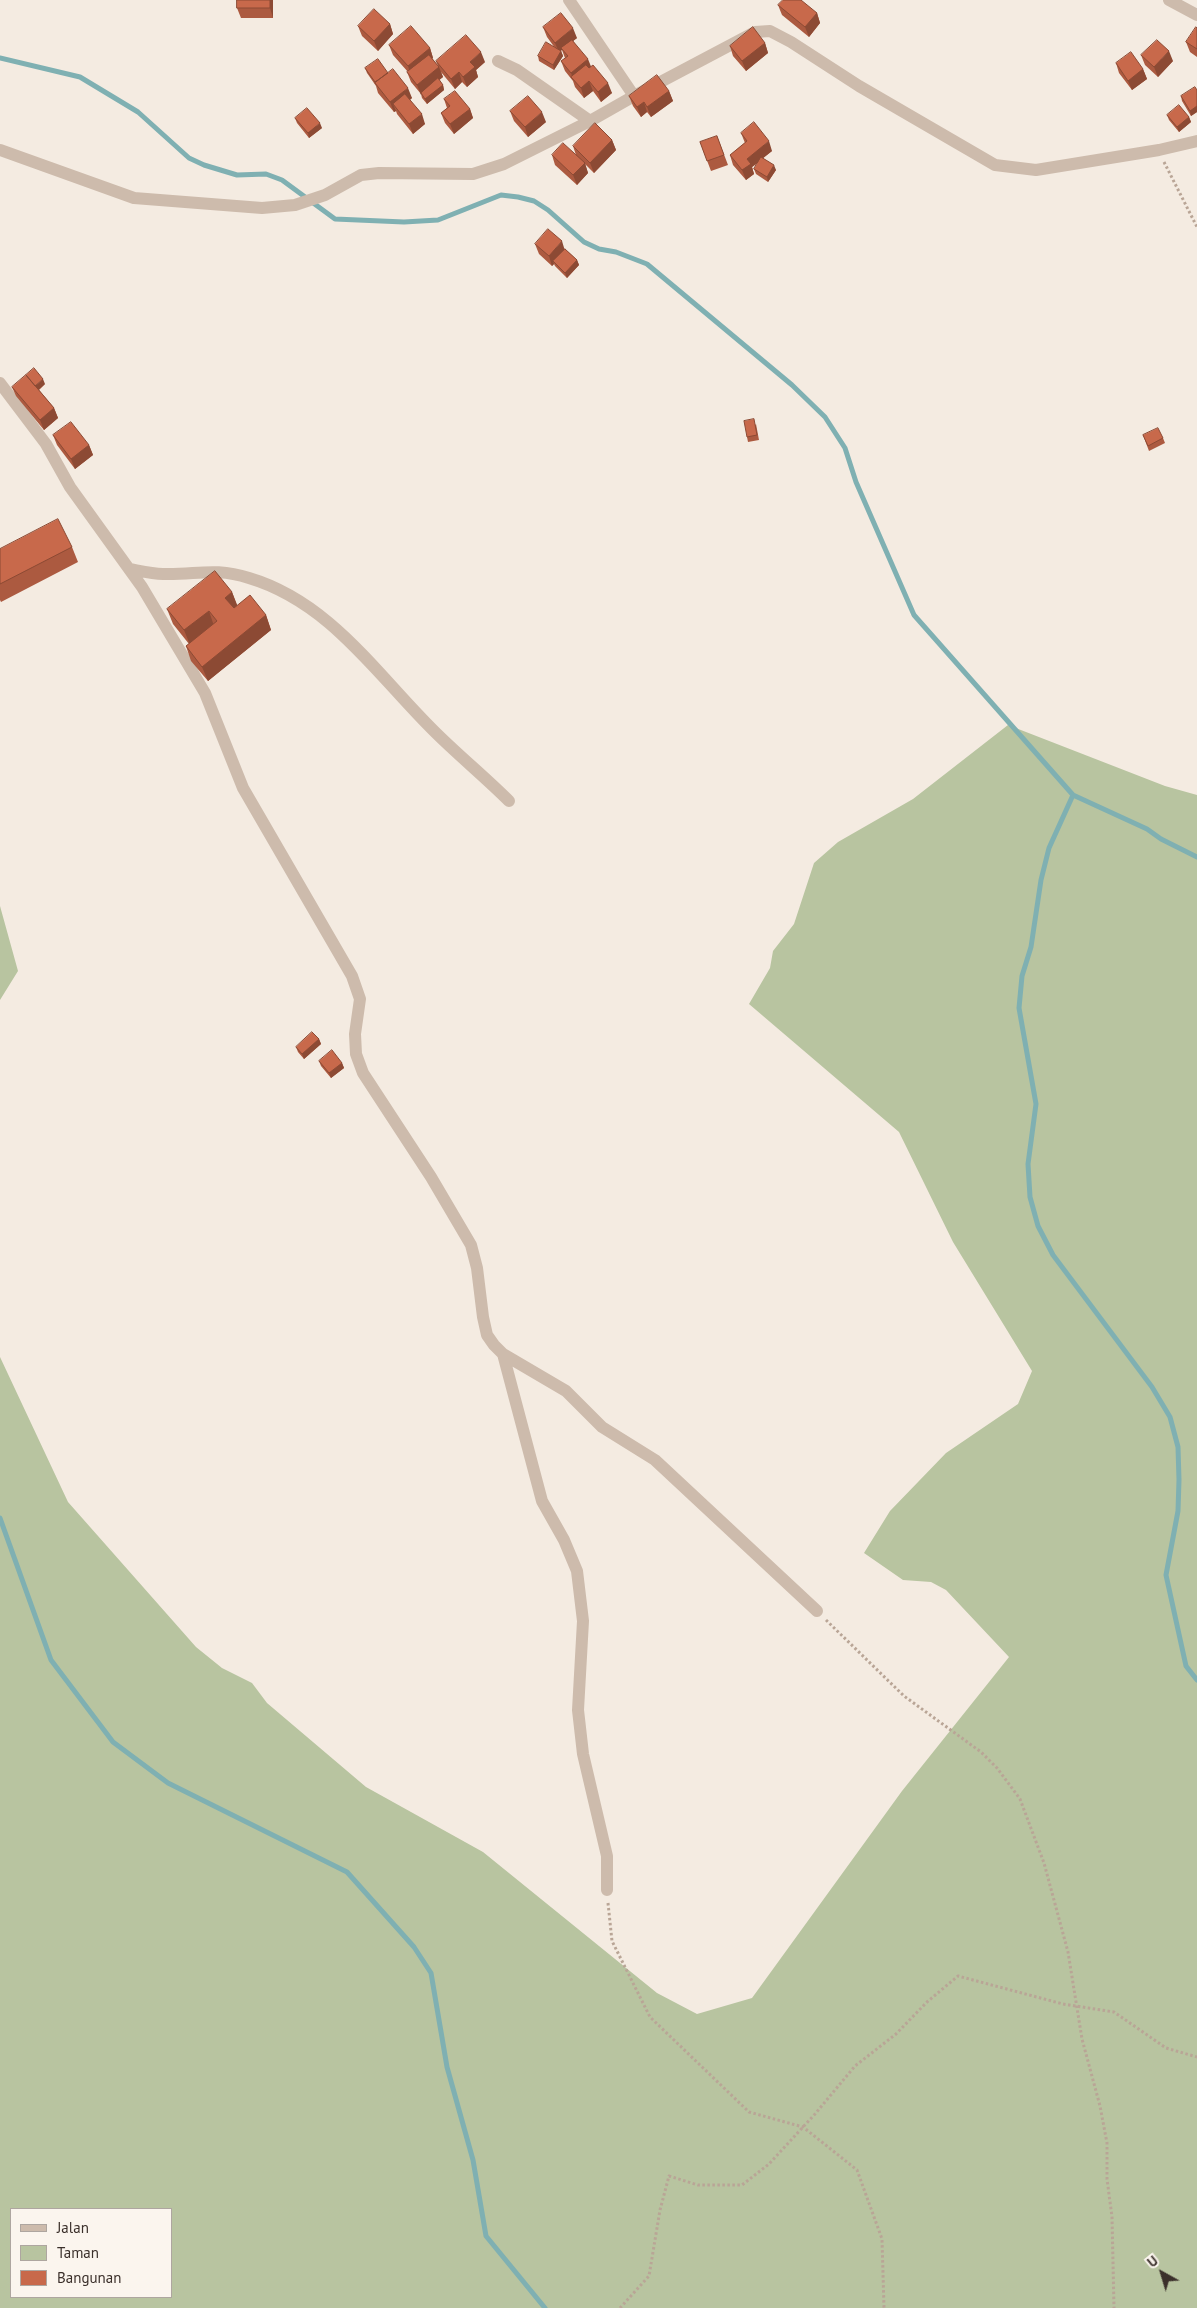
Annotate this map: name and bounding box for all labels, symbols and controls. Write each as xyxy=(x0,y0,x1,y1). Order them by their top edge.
legend xyxy=(10,2208,172,2298)
text: Jalan xyxy=(57,2218,89,2237)
text: Taman xyxy=(57,2243,99,2262)
north arrow xyxy=(1137,2248,1187,2298)
text: U xyxy=(1143,2252,1162,2271)
text: Bangunan xyxy=(57,2268,121,2287)

